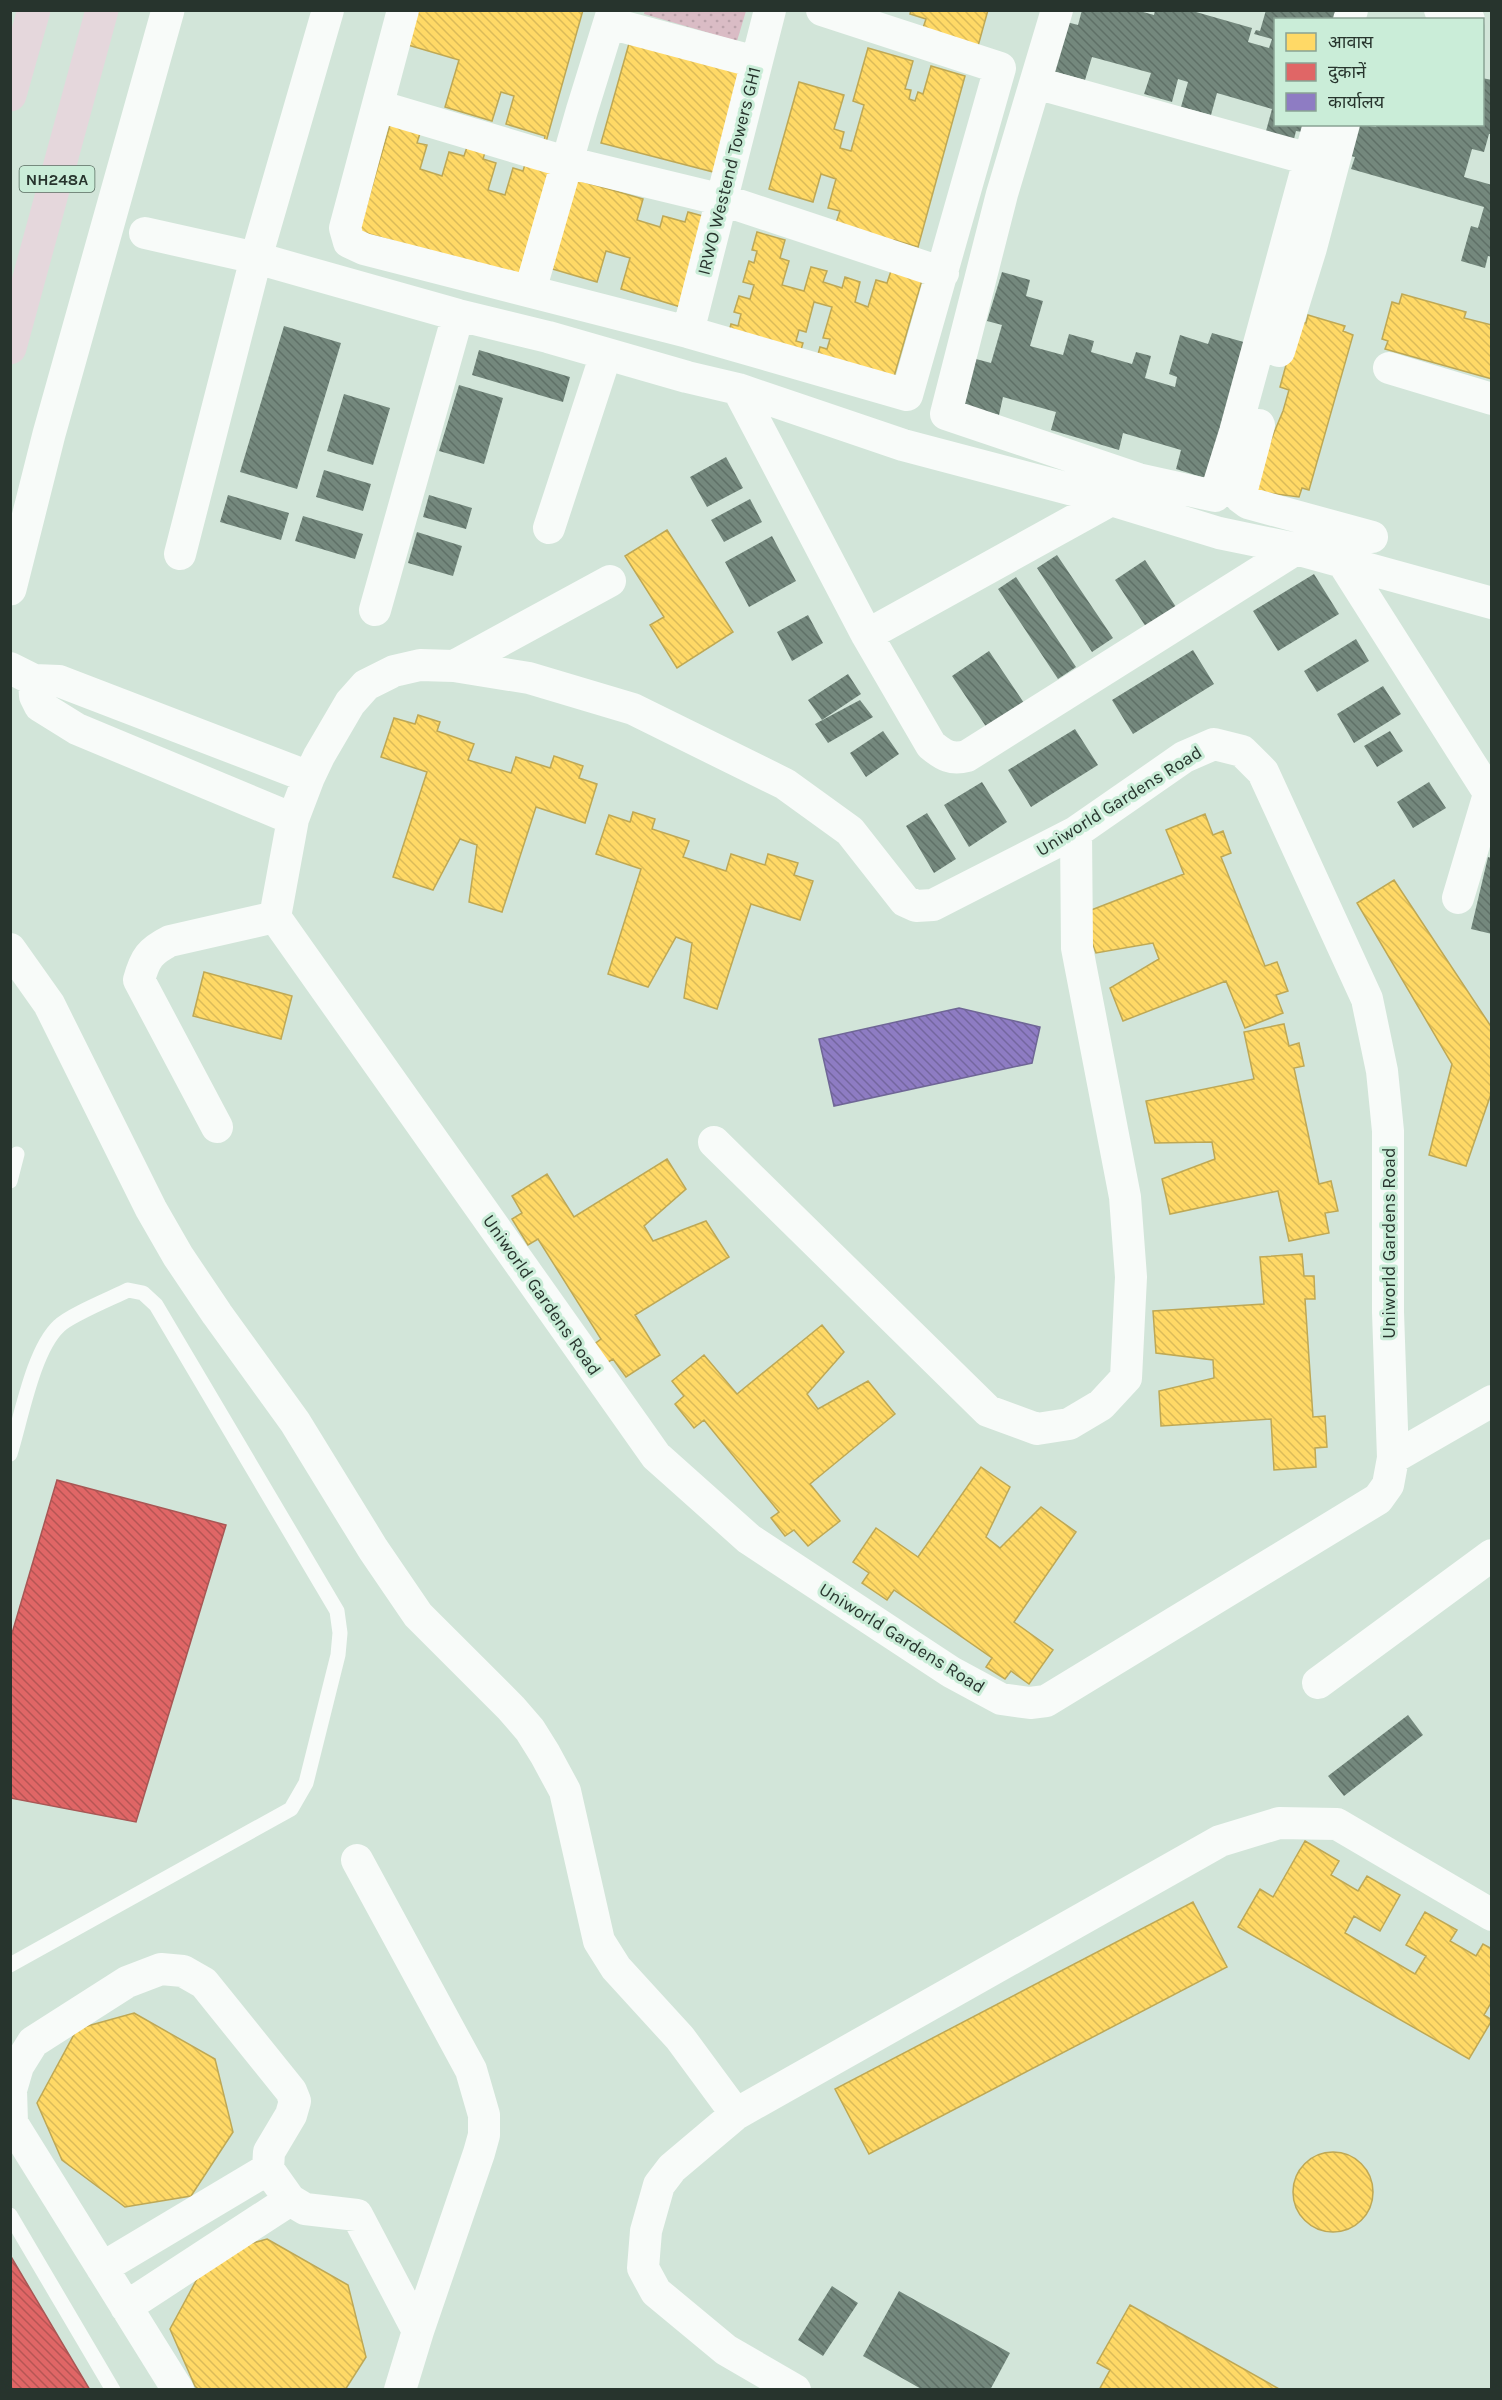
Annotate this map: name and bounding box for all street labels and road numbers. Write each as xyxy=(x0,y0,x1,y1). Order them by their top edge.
street label: IRWO Westend Towers GH1 xyxy=(692,65,766,277)
road number: NH248A xyxy=(20,166,94,192)
street label: Uniworld Gardens Road xyxy=(1032,741,1206,861)
street label: Uniworld Gardens Road xyxy=(1378,1147,1400,1339)
street label: Uniworld Gardens Road xyxy=(478,1210,606,1380)
street label: Uniworld Gardens Road xyxy=(815,1578,989,1698)

